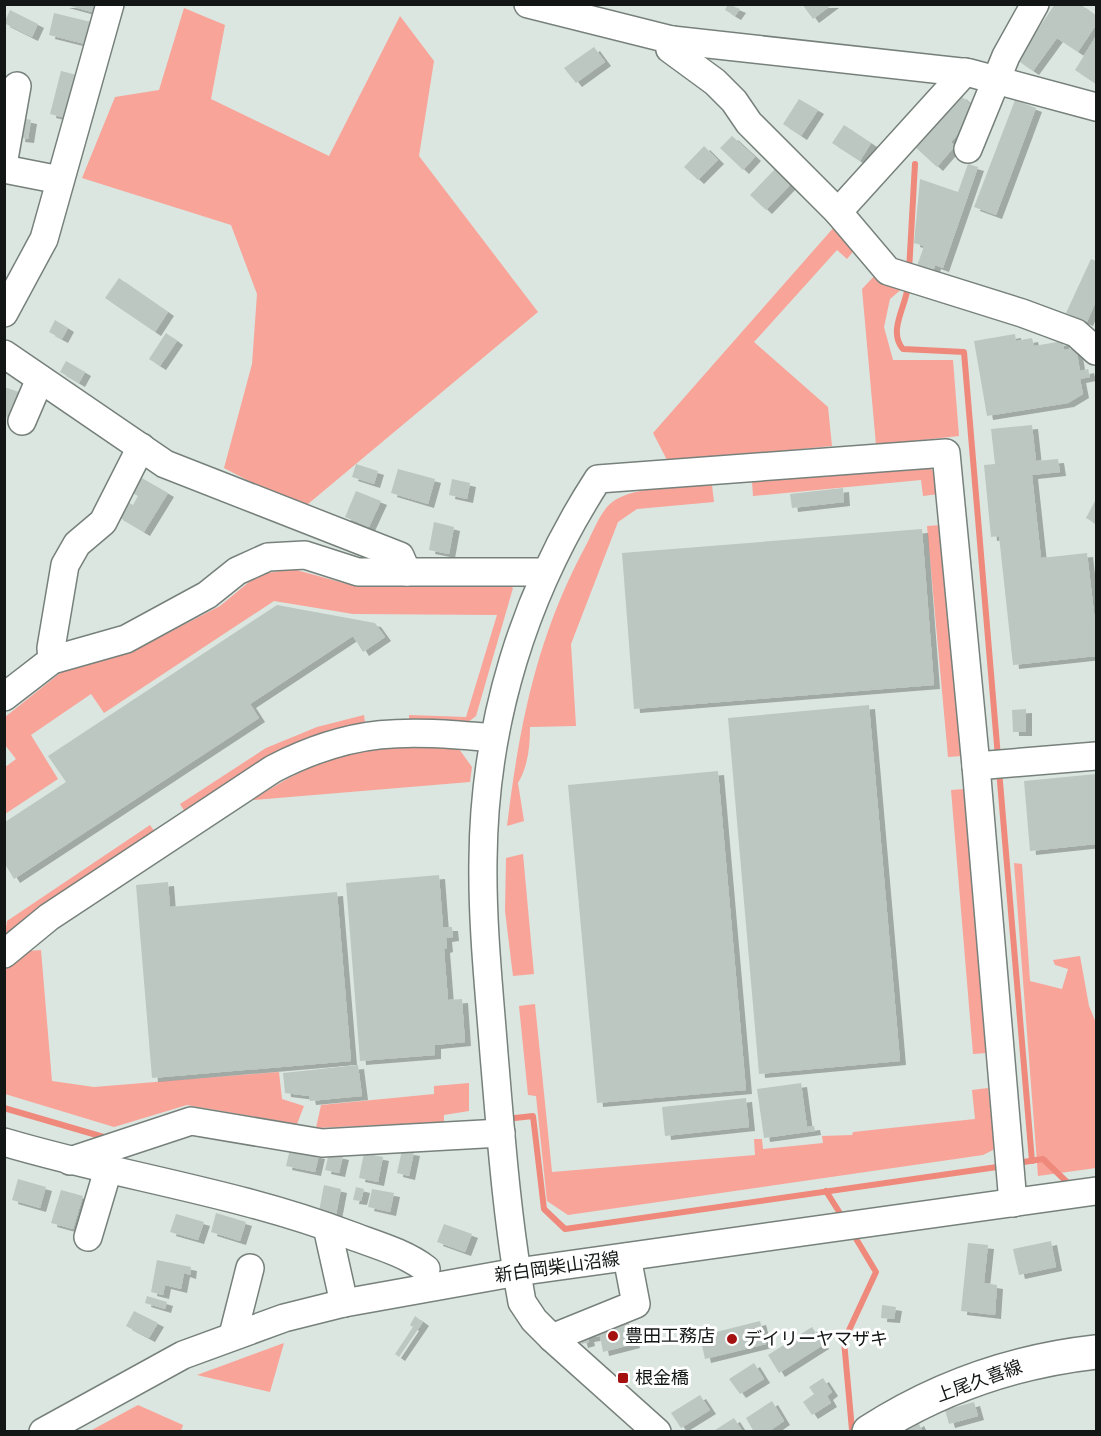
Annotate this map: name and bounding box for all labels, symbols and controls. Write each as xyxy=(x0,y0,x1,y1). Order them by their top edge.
street label: 新白岡柴山沼線 xyxy=(493,1247,621,1287)
place label: 豊田工務店 xyxy=(625,1325,715,1347)
place label: デイリーヤマザキ xyxy=(744,1328,888,1350)
marker: 豊田工務店 xyxy=(606,1329,620,1343)
marker: デイリーヤマザキ xyxy=(725,1332,739,1346)
street label: 上尾久喜線 xyxy=(933,1355,1025,1407)
place label: 根金橋 xyxy=(635,1367,689,1389)
marker: 根金橋 xyxy=(616,1371,630,1385)

